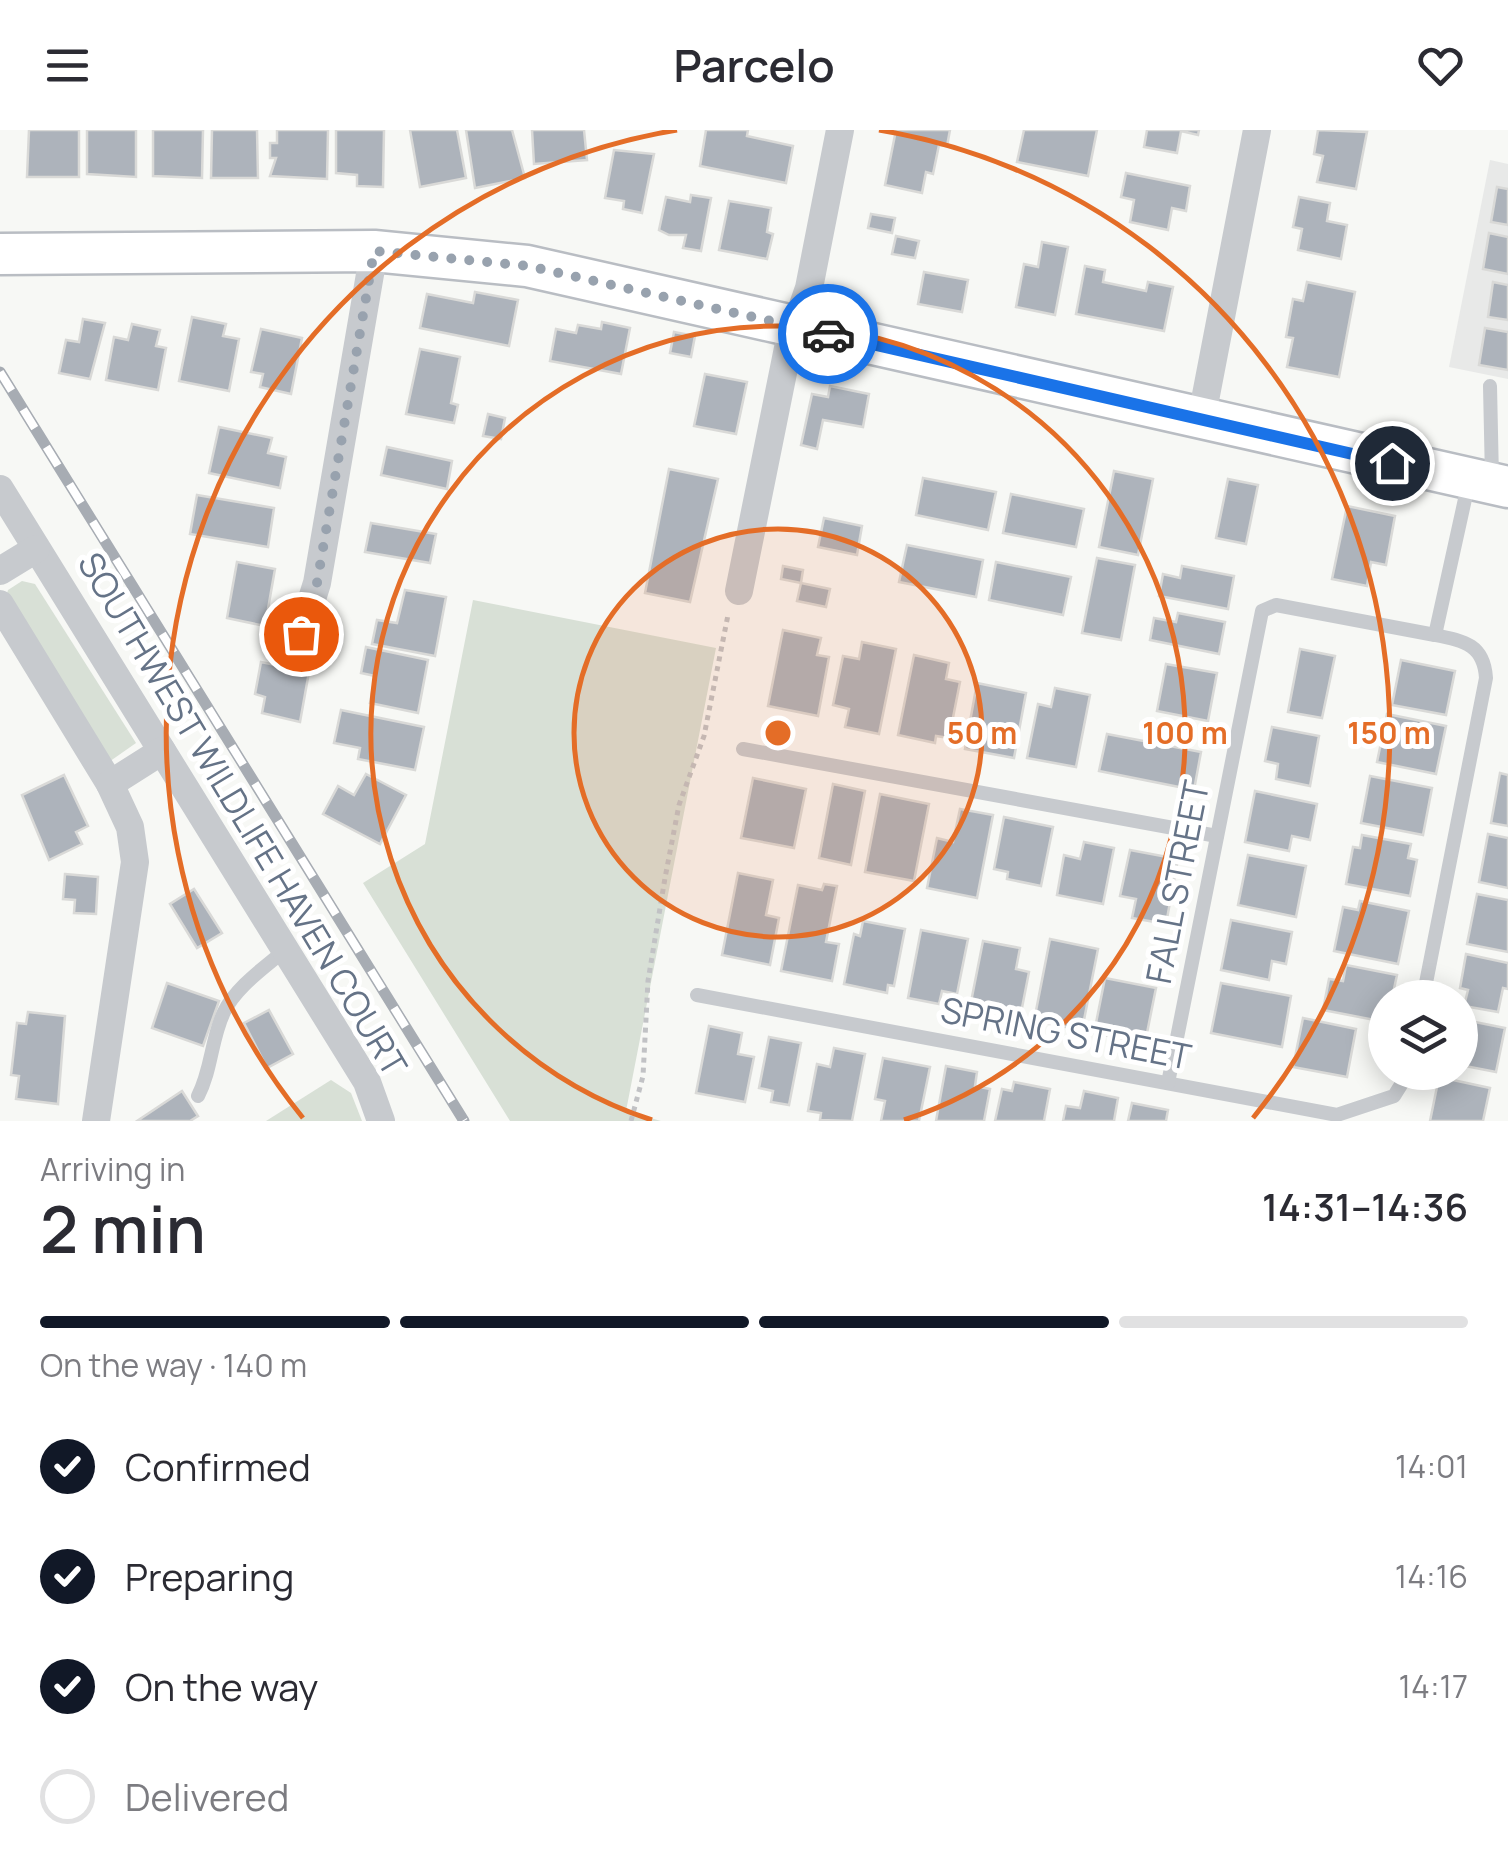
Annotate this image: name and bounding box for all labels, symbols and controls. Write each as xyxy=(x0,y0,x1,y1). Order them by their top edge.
text: Parcelo xyxy=(673,34,835,96)
icon: menu xyxy=(40,38,95,93)
icon: heart xyxy=(1413,38,1468,93)
courier xyxy=(778,284,878,384)
icon: car xyxy=(801,307,856,362)
pin xyxy=(1350,421,1435,506)
icon: home xyxy=(1365,436,1420,491)
street label: SOUTHWEST WILDLIFE HAVEN COURT xyxy=(67,543,419,1085)
pin xyxy=(259,592,344,677)
icon: bag xyxy=(274,607,329,662)
text: 50 m xyxy=(947,712,1017,753)
text: 100 m xyxy=(1142,712,1228,753)
text: 150 m xyxy=(1347,712,1431,753)
centre of rings xyxy=(760,715,796,751)
street label: FALL STREET xyxy=(1134,776,1220,988)
map controls xyxy=(1368,980,1478,1090)
button: layers xyxy=(1368,980,1478,1090)
street label: SPRING STREET xyxy=(937,985,1195,1081)
text: Arriving in xyxy=(40,1147,185,1191)
text: 14:31–14:36 xyxy=(1262,1180,1468,1232)
text: 2 min xyxy=(40,1184,206,1273)
text: On the way · 140 m xyxy=(40,1343,307,1387)
icon: check xyxy=(40,1439,95,1494)
text: Confirmed xyxy=(125,1440,311,1492)
text: 14:01 xyxy=(1395,1444,1468,1488)
icon: check xyxy=(40,1549,95,1604)
text: Preparing xyxy=(125,1550,294,1602)
text: 14:16 xyxy=(1395,1554,1468,1598)
icon: check xyxy=(40,1659,95,1714)
text: On the way xyxy=(125,1660,318,1712)
text: 14:17 xyxy=(1399,1664,1468,1708)
text: Delivered xyxy=(125,1770,289,1822)

